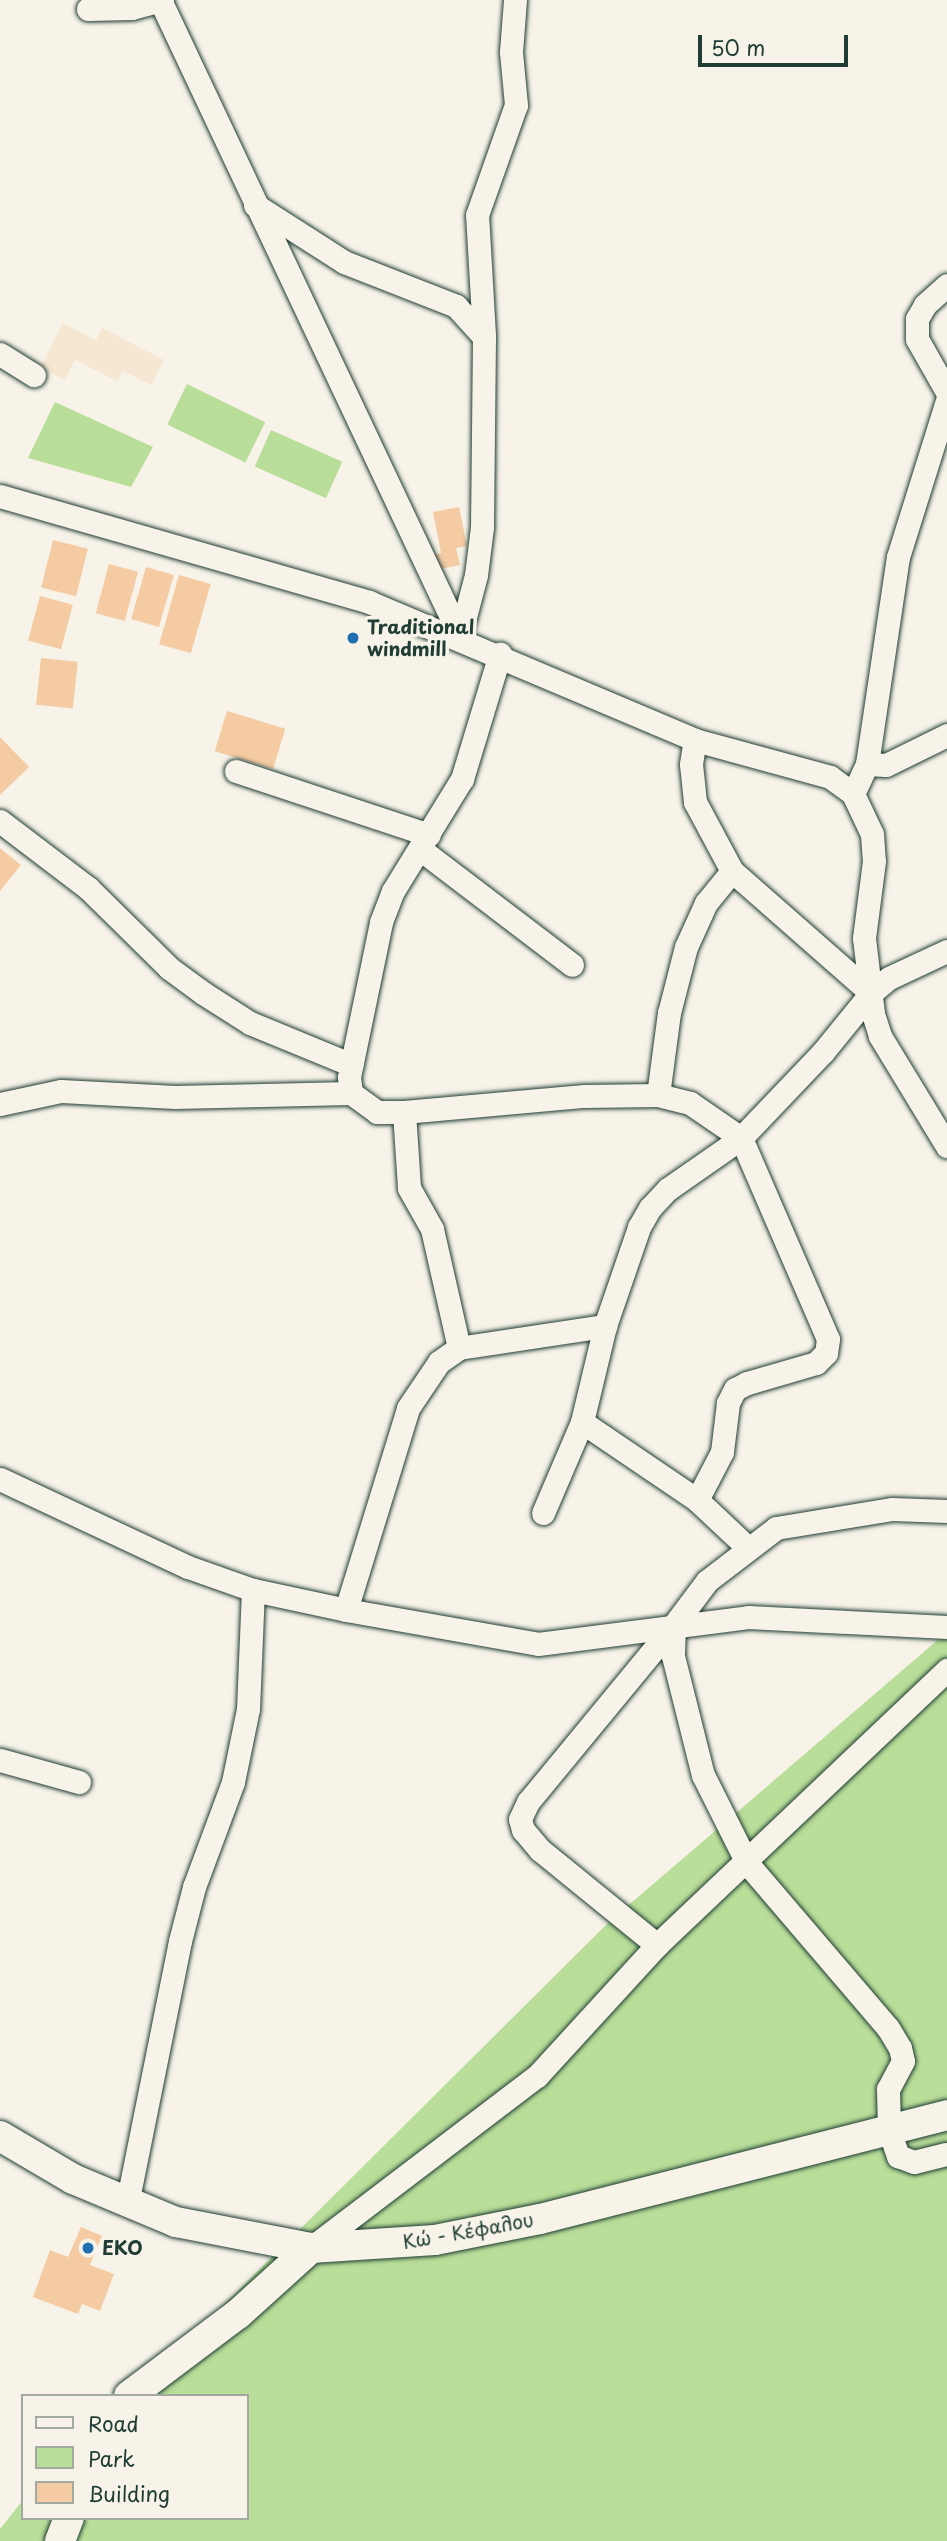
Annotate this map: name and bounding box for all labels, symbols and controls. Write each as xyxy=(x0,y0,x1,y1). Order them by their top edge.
scale bar xyxy=(702,21,852,65)
text: 50 m xyxy=(711,31,765,63)
place label: Traditional windmill xyxy=(367,616,474,660)
marker: Traditional windmill xyxy=(345,630,361,646)
street label: Κώ - Κέφαλου xyxy=(401,2208,535,2254)
place label: EKO xyxy=(102,2237,143,2259)
marker: EKO xyxy=(80,2240,96,2256)
legend xyxy=(21,2394,248,2520)
text: Road xyxy=(88,2407,139,2439)
text: Park xyxy=(88,2442,135,2474)
text: Building xyxy=(88,2477,170,2509)

